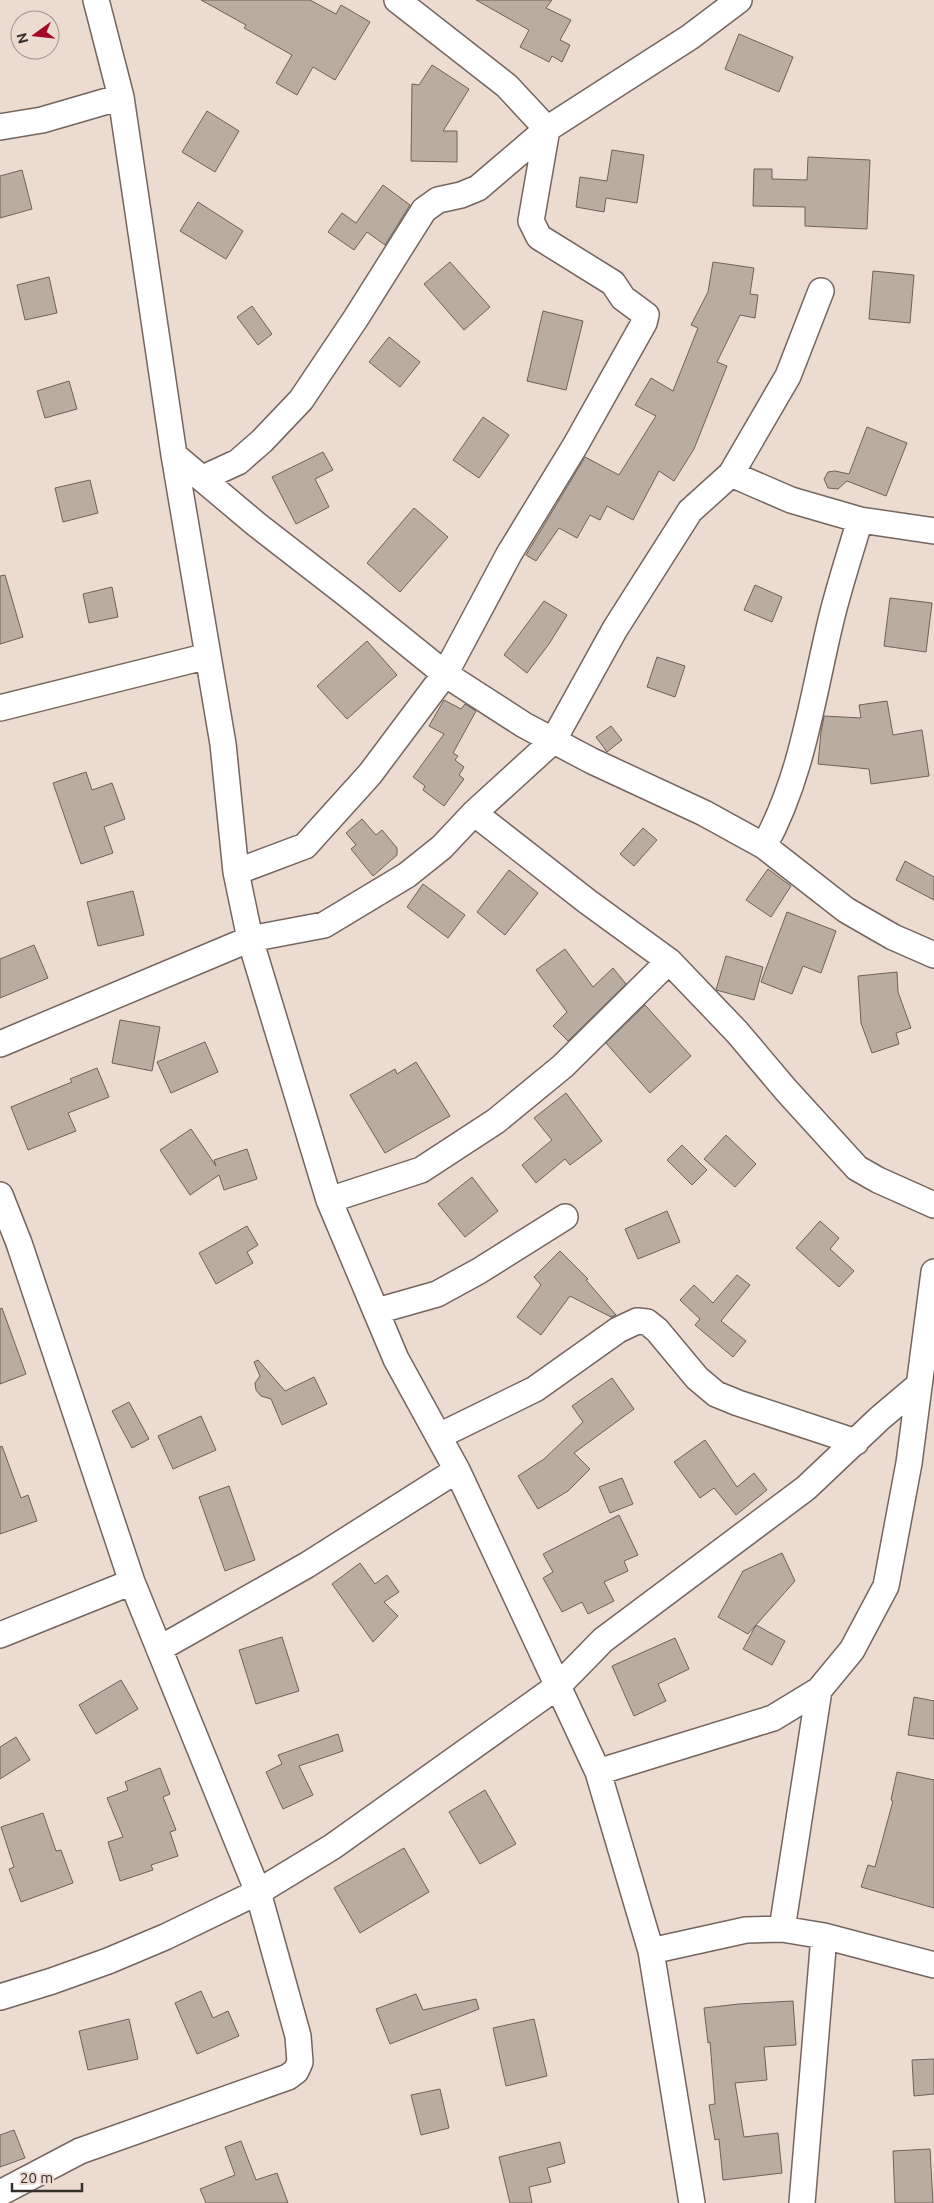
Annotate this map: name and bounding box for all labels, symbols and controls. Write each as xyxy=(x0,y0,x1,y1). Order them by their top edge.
north arrow xyxy=(10,10,60,60)
text: N xyxy=(13,31,32,45)
scale bar xyxy=(12,2160,82,2192)
text: 20 m xyxy=(20,2169,53,2186)

